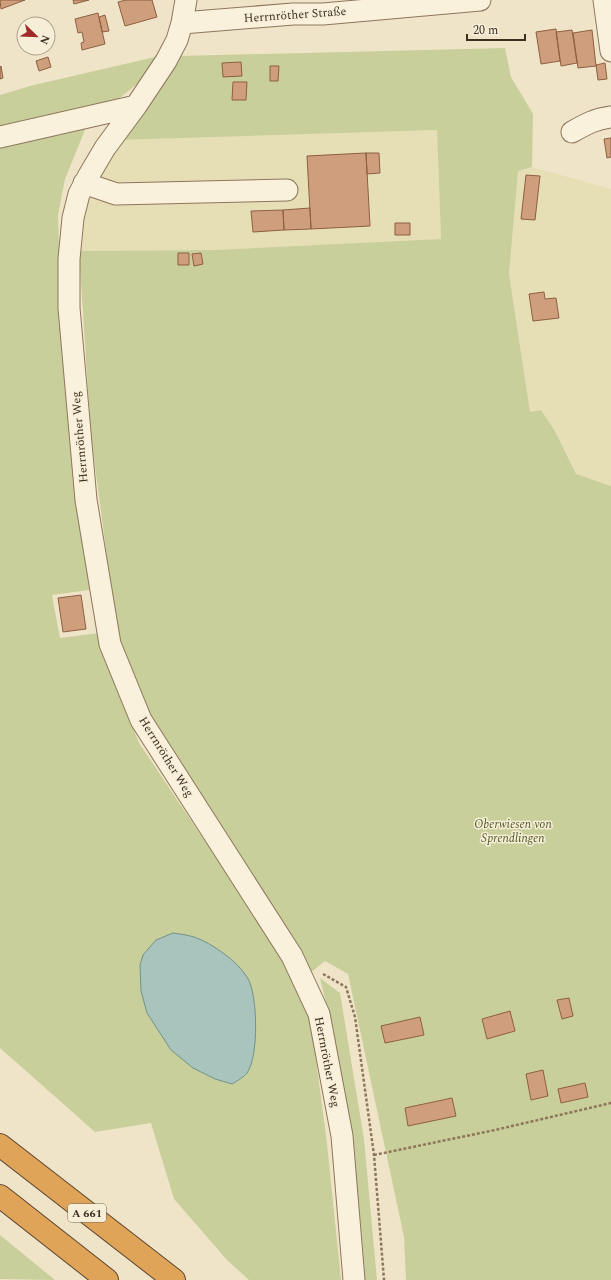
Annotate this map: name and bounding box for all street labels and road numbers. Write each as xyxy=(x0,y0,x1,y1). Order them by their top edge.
street label: Herrnröther Straße xyxy=(243,2,347,28)
street label: Herrnröther Weg xyxy=(67,390,93,484)
street label: Herrnröther Weg xyxy=(134,713,198,801)
street label: Herrnröther Weg xyxy=(309,1015,345,1109)
road number: A 661 xyxy=(68,1204,106,1222)

